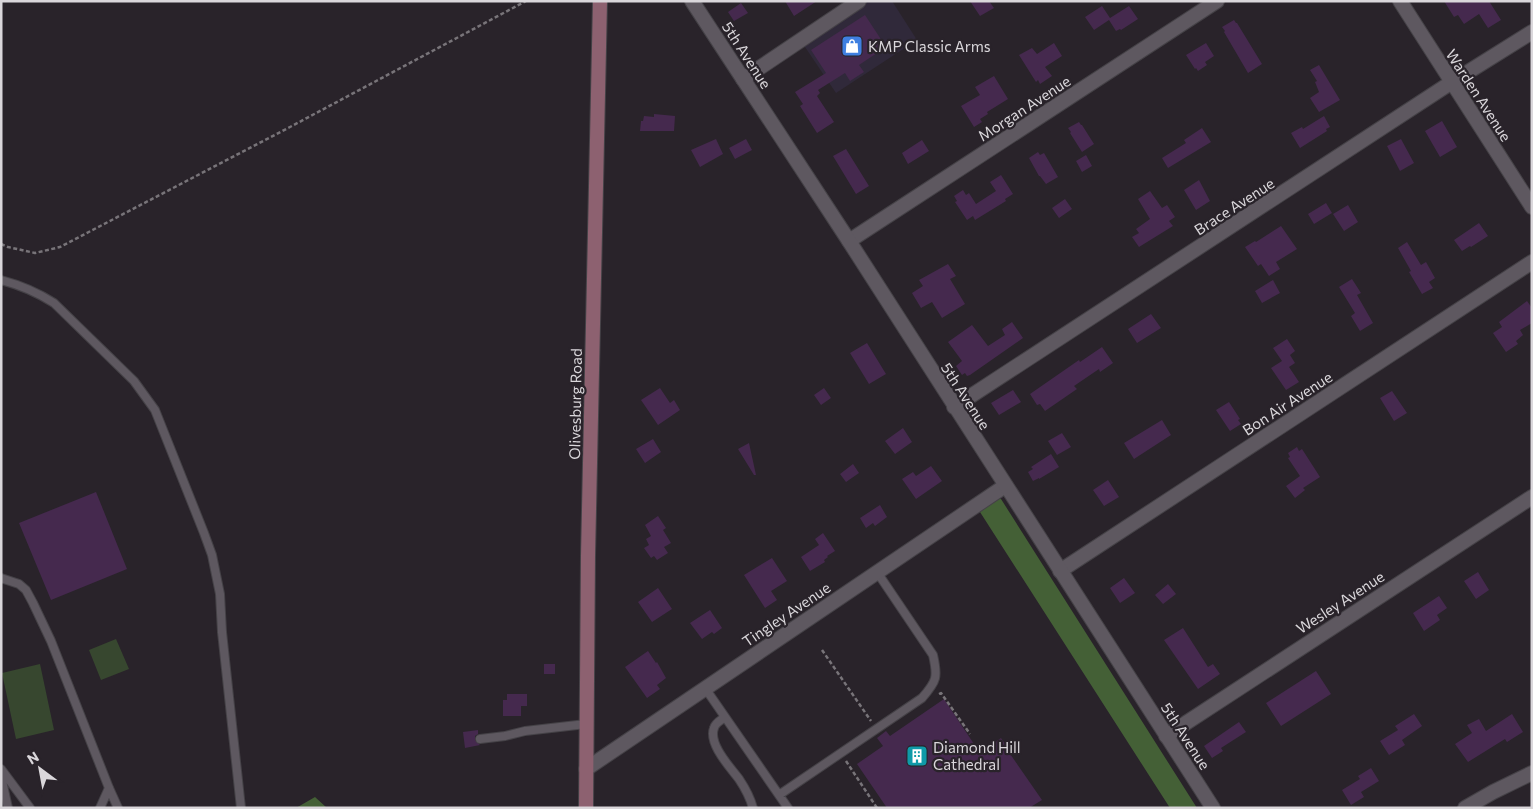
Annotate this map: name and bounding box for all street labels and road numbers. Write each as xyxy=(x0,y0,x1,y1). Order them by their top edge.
street label: 5th Avenue xyxy=(719,18,775,92)
street label: Warden Avenue xyxy=(1443,46,1515,144)
street label: Morgan Avenue xyxy=(974,71,1074,145)
street label: Brace Avenue xyxy=(1191,173,1277,238)
street label: Olivesburg Road xyxy=(565,348,585,460)
street label: 5th Avenue xyxy=(938,359,994,433)
street label: Bon Air Avenue xyxy=(1239,367,1335,439)
street label: Wesley Avenue xyxy=(1293,567,1387,637)
street label: Tingley Avenue xyxy=(739,578,834,650)
street label: 5th Avenue xyxy=(1158,699,1214,773)

